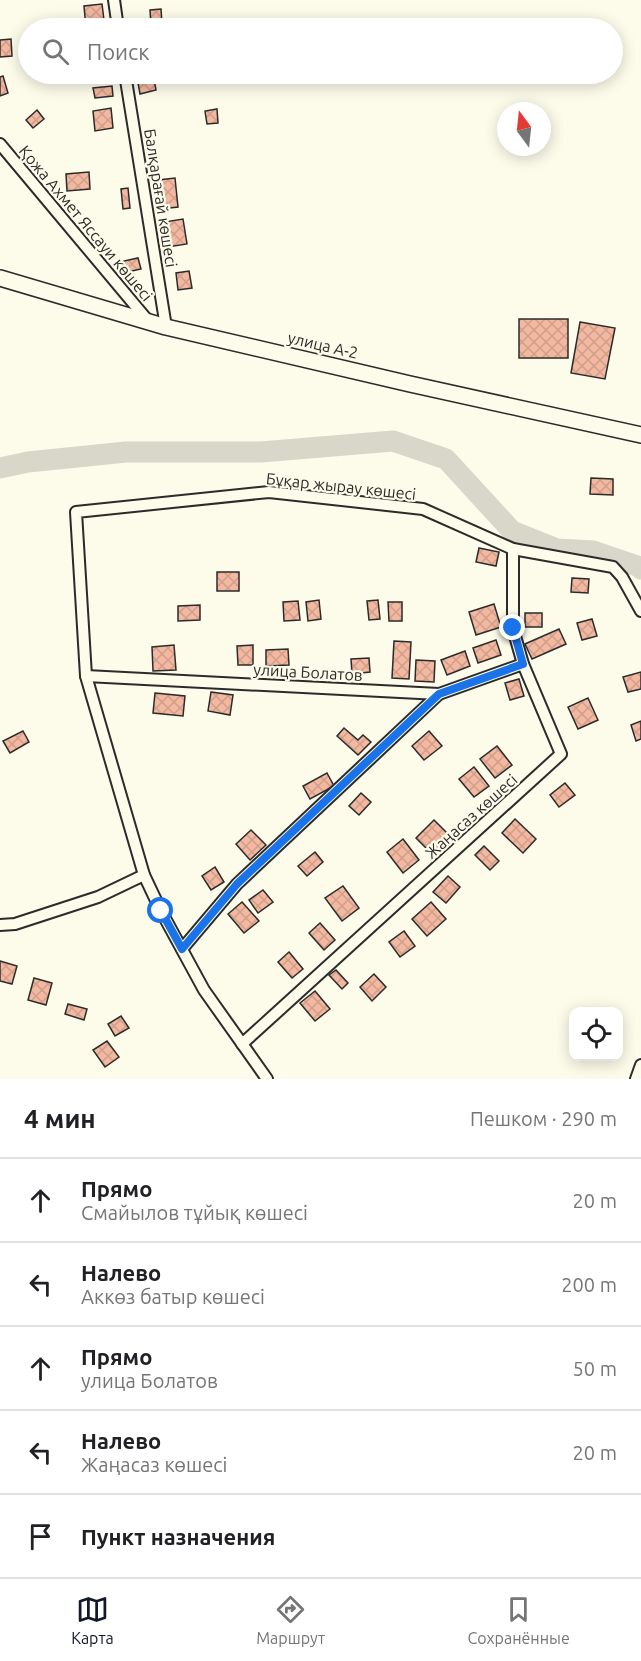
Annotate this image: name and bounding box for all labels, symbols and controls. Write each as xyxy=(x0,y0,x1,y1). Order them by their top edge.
search box xyxy=(18,18,623,84)
icon: search xyxy=(39,35,72,68)
text: Поиск xyxy=(87,39,150,64)
north arrow xyxy=(497,102,551,156)
street label: Балқарағай көшесі xyxy=(141,127,181,269)
street label: Қожа Ахмет Яссауи көшесі xyxy=(16,142,156,304)
street label: улица А-2 xyxy=(286,328,360,362)
street label: Бұқар жырау көшесі xyxy=(265,469,417,503)
route end xyxy=(499,614,525,640)
street label: улица Болатов xyxy=(253,660,363,684)
street label: Жаңасаз көшесі xyxy=(421,770,521,862)
route start xyxy=(147,897,173,923)
map controls xyxy=(569,1007,623,1061)
button: locate xyxy=(569,1007,623,1061)
text: 4 мин xyxy=(24,1104,96,1133)
text: Пешком · 290 m xyxy=(470,1107,617,1130)
text: Прямо xyxy=(81,1176,152,1201)
icon: ahead xyxy=(24,1184,57,1217)
text: 20 m xyxy=(573,1189,617,1212)
text: Смайылов тұйық көшесі xyxy=(81,1201,308,1224)
text: Налево xyxy=(81,1260,161,1285)
icon: left xyxy=(24,1268,57,1301)
text: 200 m xyxy=(561,1273,617,1296)
text: Аккөз батыр көшесі xyxy=(81,1285,265,1308)
text: Прямо xyxy=(81,1344,152,1369)
icon: ahead xyxy=(24,1352,57,1385)
text: 50 m xyxy=(573,1357,617,1380)
text: улица Болатов xyxy=(81,1369,218,1392)
text: Налево xyxy=(81,1428,161,1453)
icon: left xyxy=(24,1436,57,1469)
text: 20 m xyxy=(573,1441,617,1464)
text: Жаңасаз көшесі xyxy=(81,1453,227,1476)
icon: arrive xyxy=(24,1520,57,1553)
text: Пункт назначения xyxy=(81,1524,275,1549)
tab: Карта xyxy=(71,1593,114,1647)
tab: Маршрут xyxy=(256,1593,325,1647)
tab: Сохранённые xyxy=(468,1593,570,1647)

